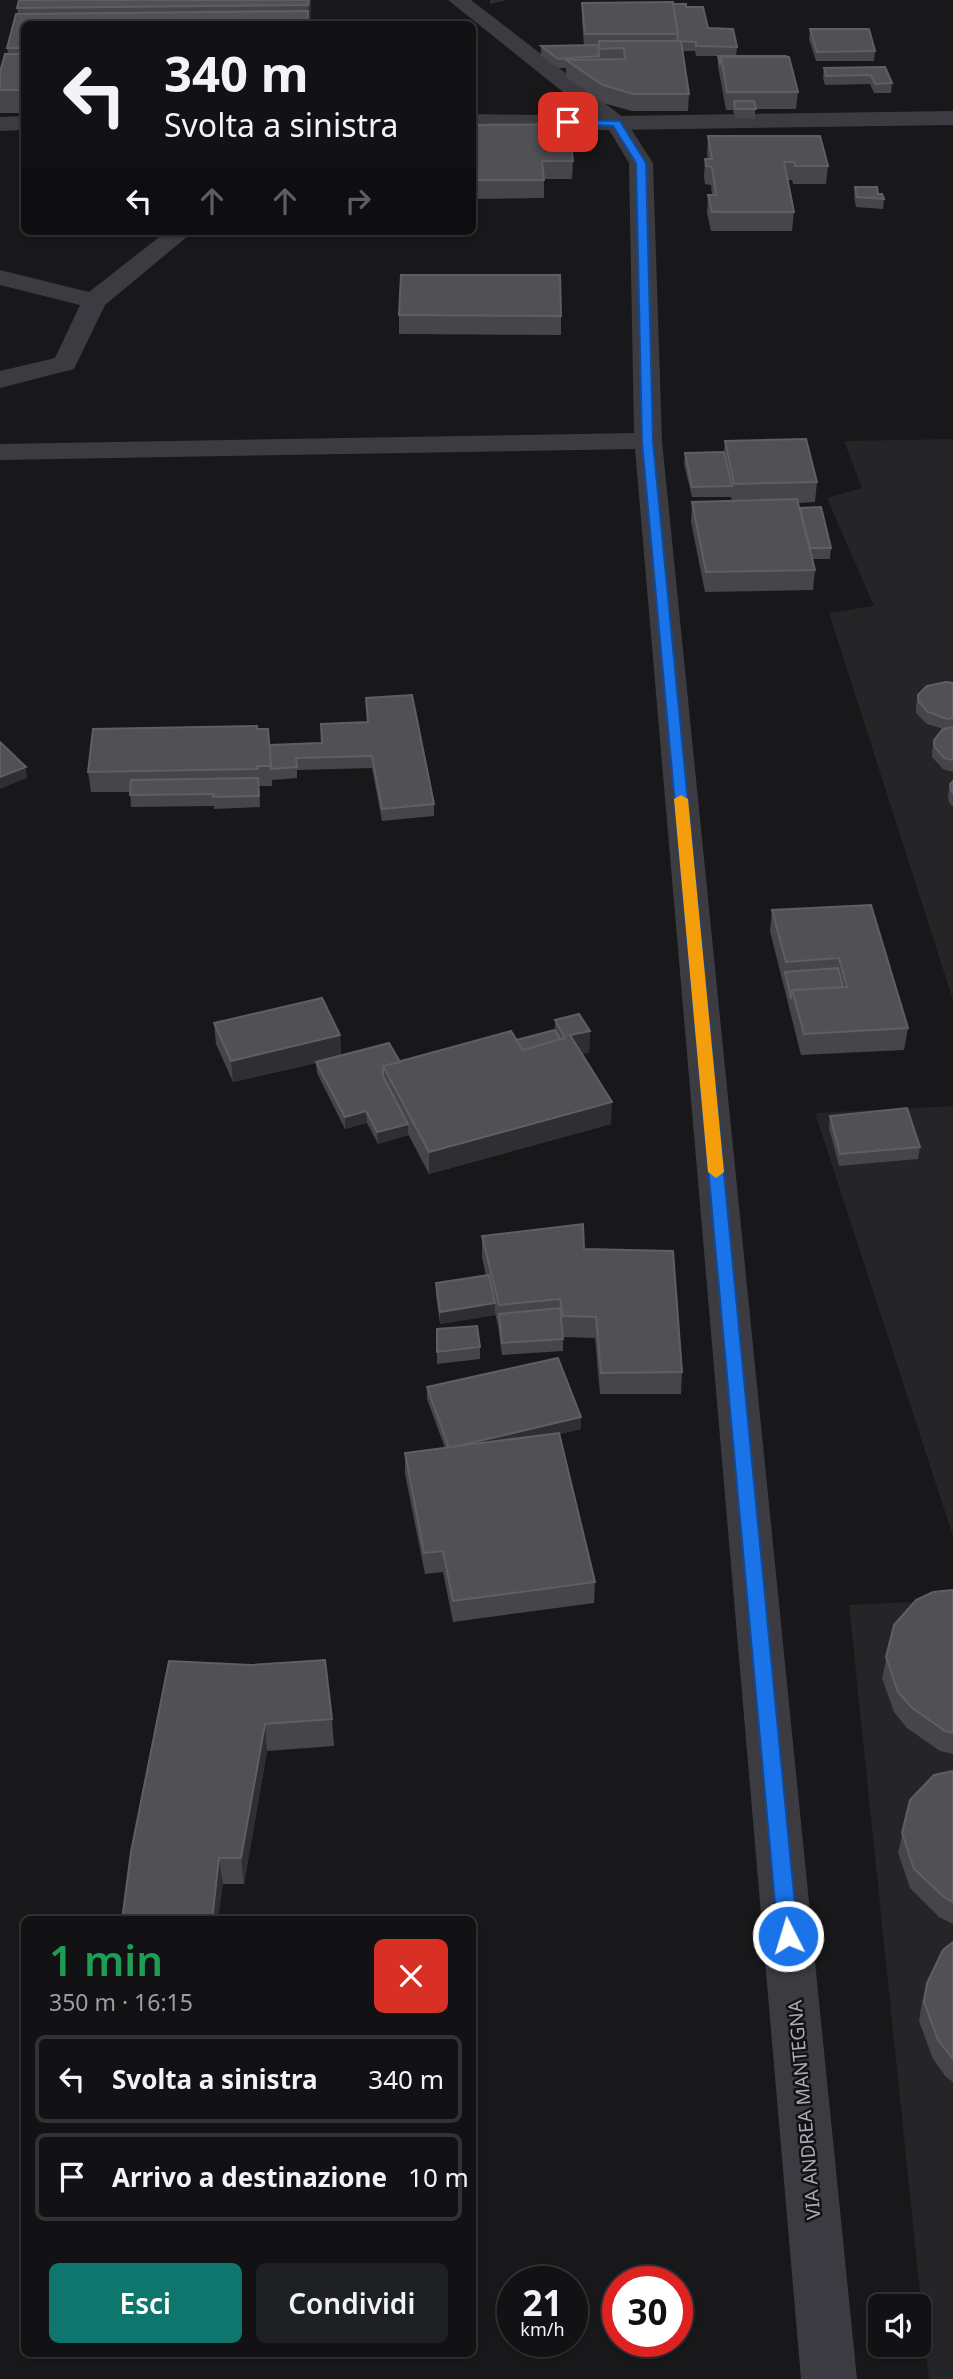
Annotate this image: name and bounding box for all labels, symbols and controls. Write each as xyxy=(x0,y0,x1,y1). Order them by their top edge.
text: 340 m xyxy=(164,40,309,106)
icon: left xyxy=(49,49,140,140)
pin xyxy=(538,92,598,152)
text: Svolta a sinistra xyxy=(164,103,399,146)
icon: arrive xyxy=(549,103,587,141)
icon: left xyxy=(120,182,158,220)
icon: ahead xyxy=(193,182,231,220)
icon: ahead xyxy=(266,182,304,220)
icon: right xyxy=(339,182,377,220)
position arrow xyxy=(751,1899,825,1973)
text: 1 min xyxy=(49,1931,163,1988)
button: close xyxy=(374,1939,448,2013)
text: 350 m · 16:15 xyxy=(49,1986,193,2018)
street label: VIA ANDREA MANTEGNA xyxy=(781,1998,827,2221)
icon: left xyxy=(53,2060,91,2098)
text: Svolta a sinistra xyxy=(112,2061,318,2097)
text: 340 m xyxy=(368,2061,444,2097)
icon: arrive xyxy=(53,2158,91,2196)
text: Arrivo a destinazione xyxy=(112,2159,387,2195)
text: 10 m xyxy=(408,2159,469,2195)
button: Esci xyxy=(49,2263,242,2343)
button: Condividi xyxy=(256,2263,448,2343)
speed limit sign: 30 xyxy=(602,2266,693,2357)
text: 21 xyxy=(522,2279,563,2326)
map controls xyxy=(868,2294,931,2357)
button: sound xyxy=(868,2294,931,2357)
text: km/h xyxy=(520,2317,565,2341)

